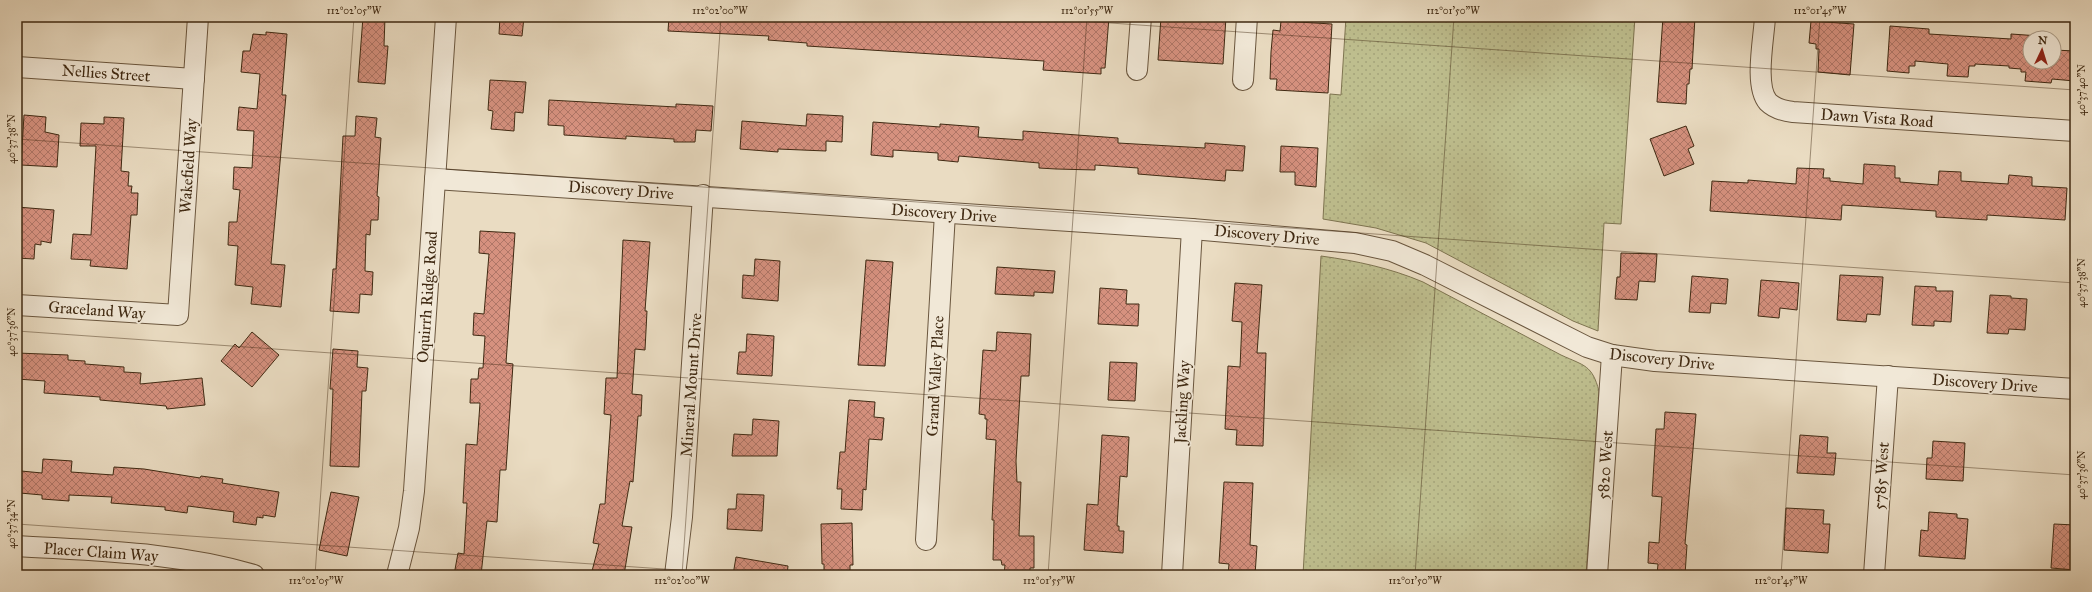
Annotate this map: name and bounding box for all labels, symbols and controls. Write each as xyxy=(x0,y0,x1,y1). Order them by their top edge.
text: 112°02'05"W xyxy=(327,5,382,17)
text: 112°02'00"W xyxy=(692,5,748,17)
text: 112°01'55"W xyxy=(1061,5,1114,17)
text: 112°01'50"W xyxy=(1426,5,1480,17)
text: 112°01'45"W xyxy=(1794,5,1847,17)
north arrow xyxy=(2022,30,2062,70)
text: N xyxy=(2038,34,2048,47)
street label: Nellies Street xyxy=(61,60,151,86)
text: 40°37'40"N xyxy=(2076,64,2088,116)
street label: Dawn Vista Road xyxy=(1820,105,1934,131)
text: 40°37'38"N xyxy=(6,114,18,164)
street label: Wakefield Way xyxy=(175,117,201,214)
street label: Discovery Drive xyxy=(568,177,675,203)
street label: Discovery Drive xyxy=(891,200,998,226)
street label: Discovery Drive xyxy=(1213,221,1321,249)
street label: Oquirrh Ridge Road xyxy=(413,230,442,364)
text: 40°37'38"N xyxy=(2076,258,2088,308)
street label: Graceland Way xyxy=(48,297,147,323)
text: 40°37'36"N xyxy=(6,307,18,357)
street label: Mineral Mount Drive xyxy=(676,312,706,458)
street label: Grand Valley Place xyxy=(922,315,948,437)
street label: Discovery Drive xyxy=(1608,344,1716,374)
street label: Jackling Way xyxy=(1170,359,1195,446)
street label: Discovery Drive xyxy=(1932,370,2039,396)
street label: 5820 West xyxy=(1593,429,1617,500)
street label: 5785 West xyxy=(1869,441,1893,511)
text: 40°37'36"N xyxy=(2076,450,2088,500)
text: 40°37'34"N xyxy=(6,499,18,549)
street label: Placer Claim Way xyxy=(43,539,159,566)
text: 112°02'05"W xyxy=(289,575,344,587)
text: 112°02'00"W xyxy=(654,575,710,587)
text: 112°01'55"W xyxy=(1023,575,1076,587)
text: 112°01'50"W xyxy=(1388,575,1442,587)
text: 112°01'45"W xyxy=(1755,575,1808,587)

